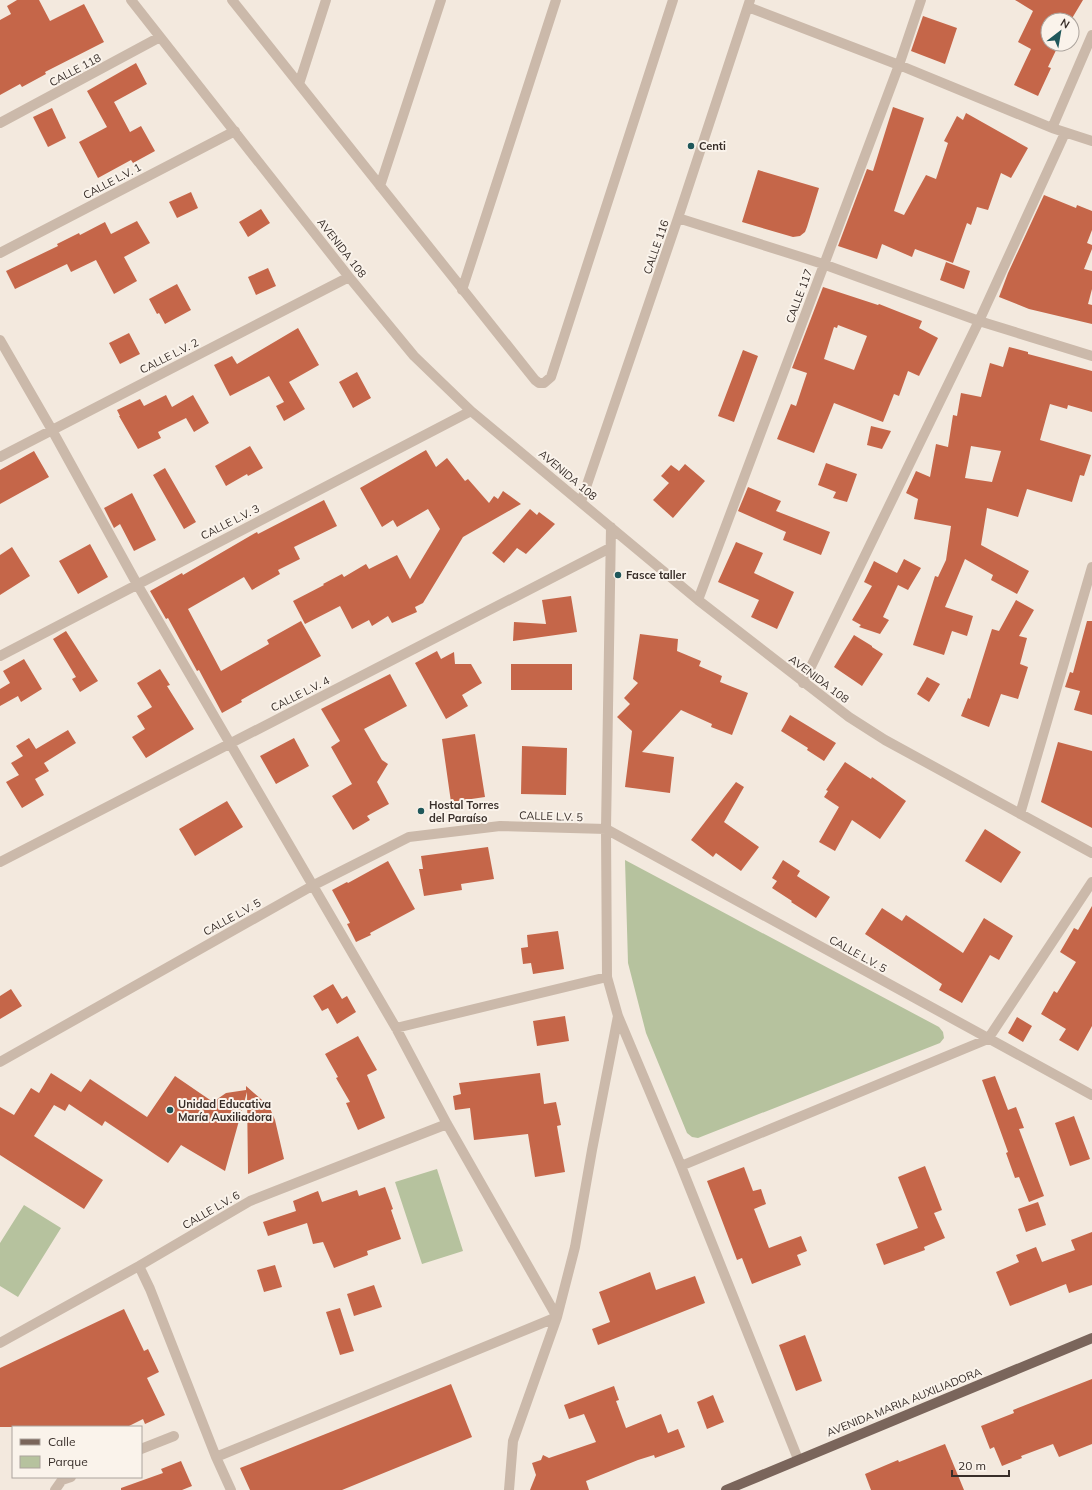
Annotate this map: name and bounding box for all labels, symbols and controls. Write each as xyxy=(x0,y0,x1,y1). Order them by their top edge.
north arrow xyxy=(1040,12,1080,52)
text: N xyxy=(1058,15,1072,32)
street label: CALLE 118 xyxy=(47,50,104,89)
place label: Centi xyxy=(699,139,726,153)
marker: Centi xyxy=(686,141,696,151)
street label: CALLE L.V. 1 xyxy=(81,160,143,202)
street label: AVENIDA 108 xyxy=(314,216,370,281)
street label: CALLE 116 xyxy=(640,218,672,276)
street label: CALLE 117 xyxy=(783,267,815,325)
street label: CALLE L.V. 2 xyxy=(137,335,201,377)
street label: AVENIDA 108 xyxy=(536,447,600,504)
street label: CALLE L.V. 3 xyxy=(198,501,262,543)
place label: Fasce taller xyxy=(626,568,687,582)
marker: Fasce taller xyxy=(613,570,623,580)
street label: AVENIDA 108 xyxy=(786,652,852,706)
street label: CALLE L.V. 4 xyxy=(268,673,332,715)
place label: Hostal Torres del Paraíso xyxy=(429,798,499,825)
marker: Hostal Torres del Paraíso xyxy=(416,806,426,816)
street label: CALLE L.V. 5 xyxy=(519,808,584,824)
street label: CALLE L.V. 5 xyxy=(201,895,264,939)
street label: CALLE L.V. 5 xyxy=(827,932,890,976)
place label: Unidad Educativa María Auxiliadora xyxy=(178,1097,272,1124)
marker: Unidad Educativa María Auxiliadora xyxy=(165,1105,175,1115)
street label: CALLE L.V. 6 xyxy=(180,1188,243,1232)
street label: AVENIDA MARIA AUXILIADORA xyxy=(824,1364,984,1440)
legend xyxy=(12,1426,142,1478)
text: Calle xyxy=(48,1434,75,1449)
scale bar xyxy=(952,1452,1009,1478)
text: Parque xyxy=(48,1454,88,1469)
text: 20 m xyxy=(958,1458,986,1473)

